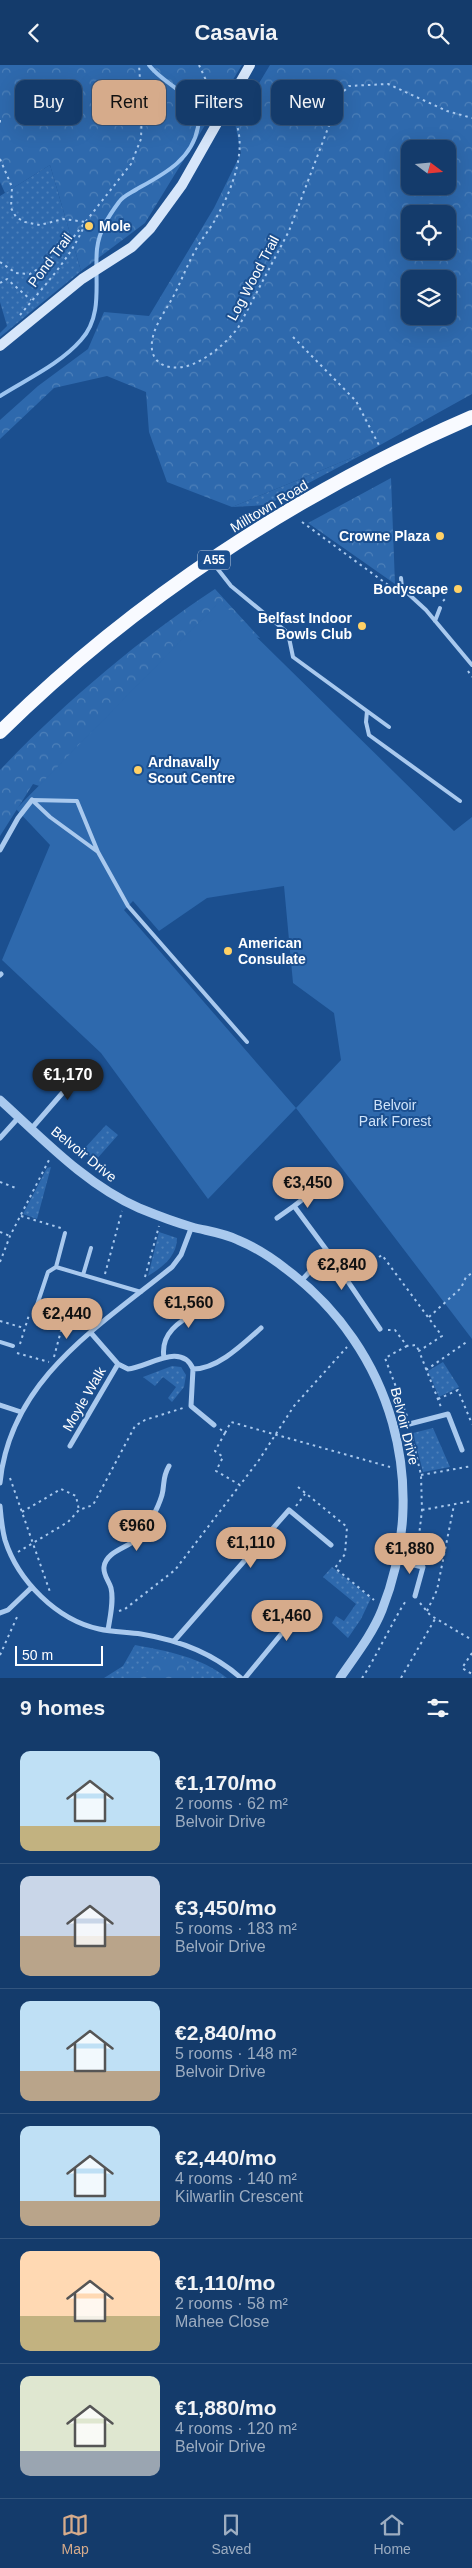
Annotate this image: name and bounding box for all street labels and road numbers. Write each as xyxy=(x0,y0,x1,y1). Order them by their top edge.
street label: Pond Trail xyxy=(25,230,75,290)
street label: Log Wood Trail xyxy=(224,233,282,323)
street label: Milltown Road xyxy=(227,476,311,536)
road number: A55 xyxy=(198,551,230,569)
street label: Belvoir Drive xyxy=(48,1123,120,1185)
street label: Moyle Walk xyxy=(59,1363,109,1434)
street label: Belvoir Drive xyxy=(388,1386,422,1467)

